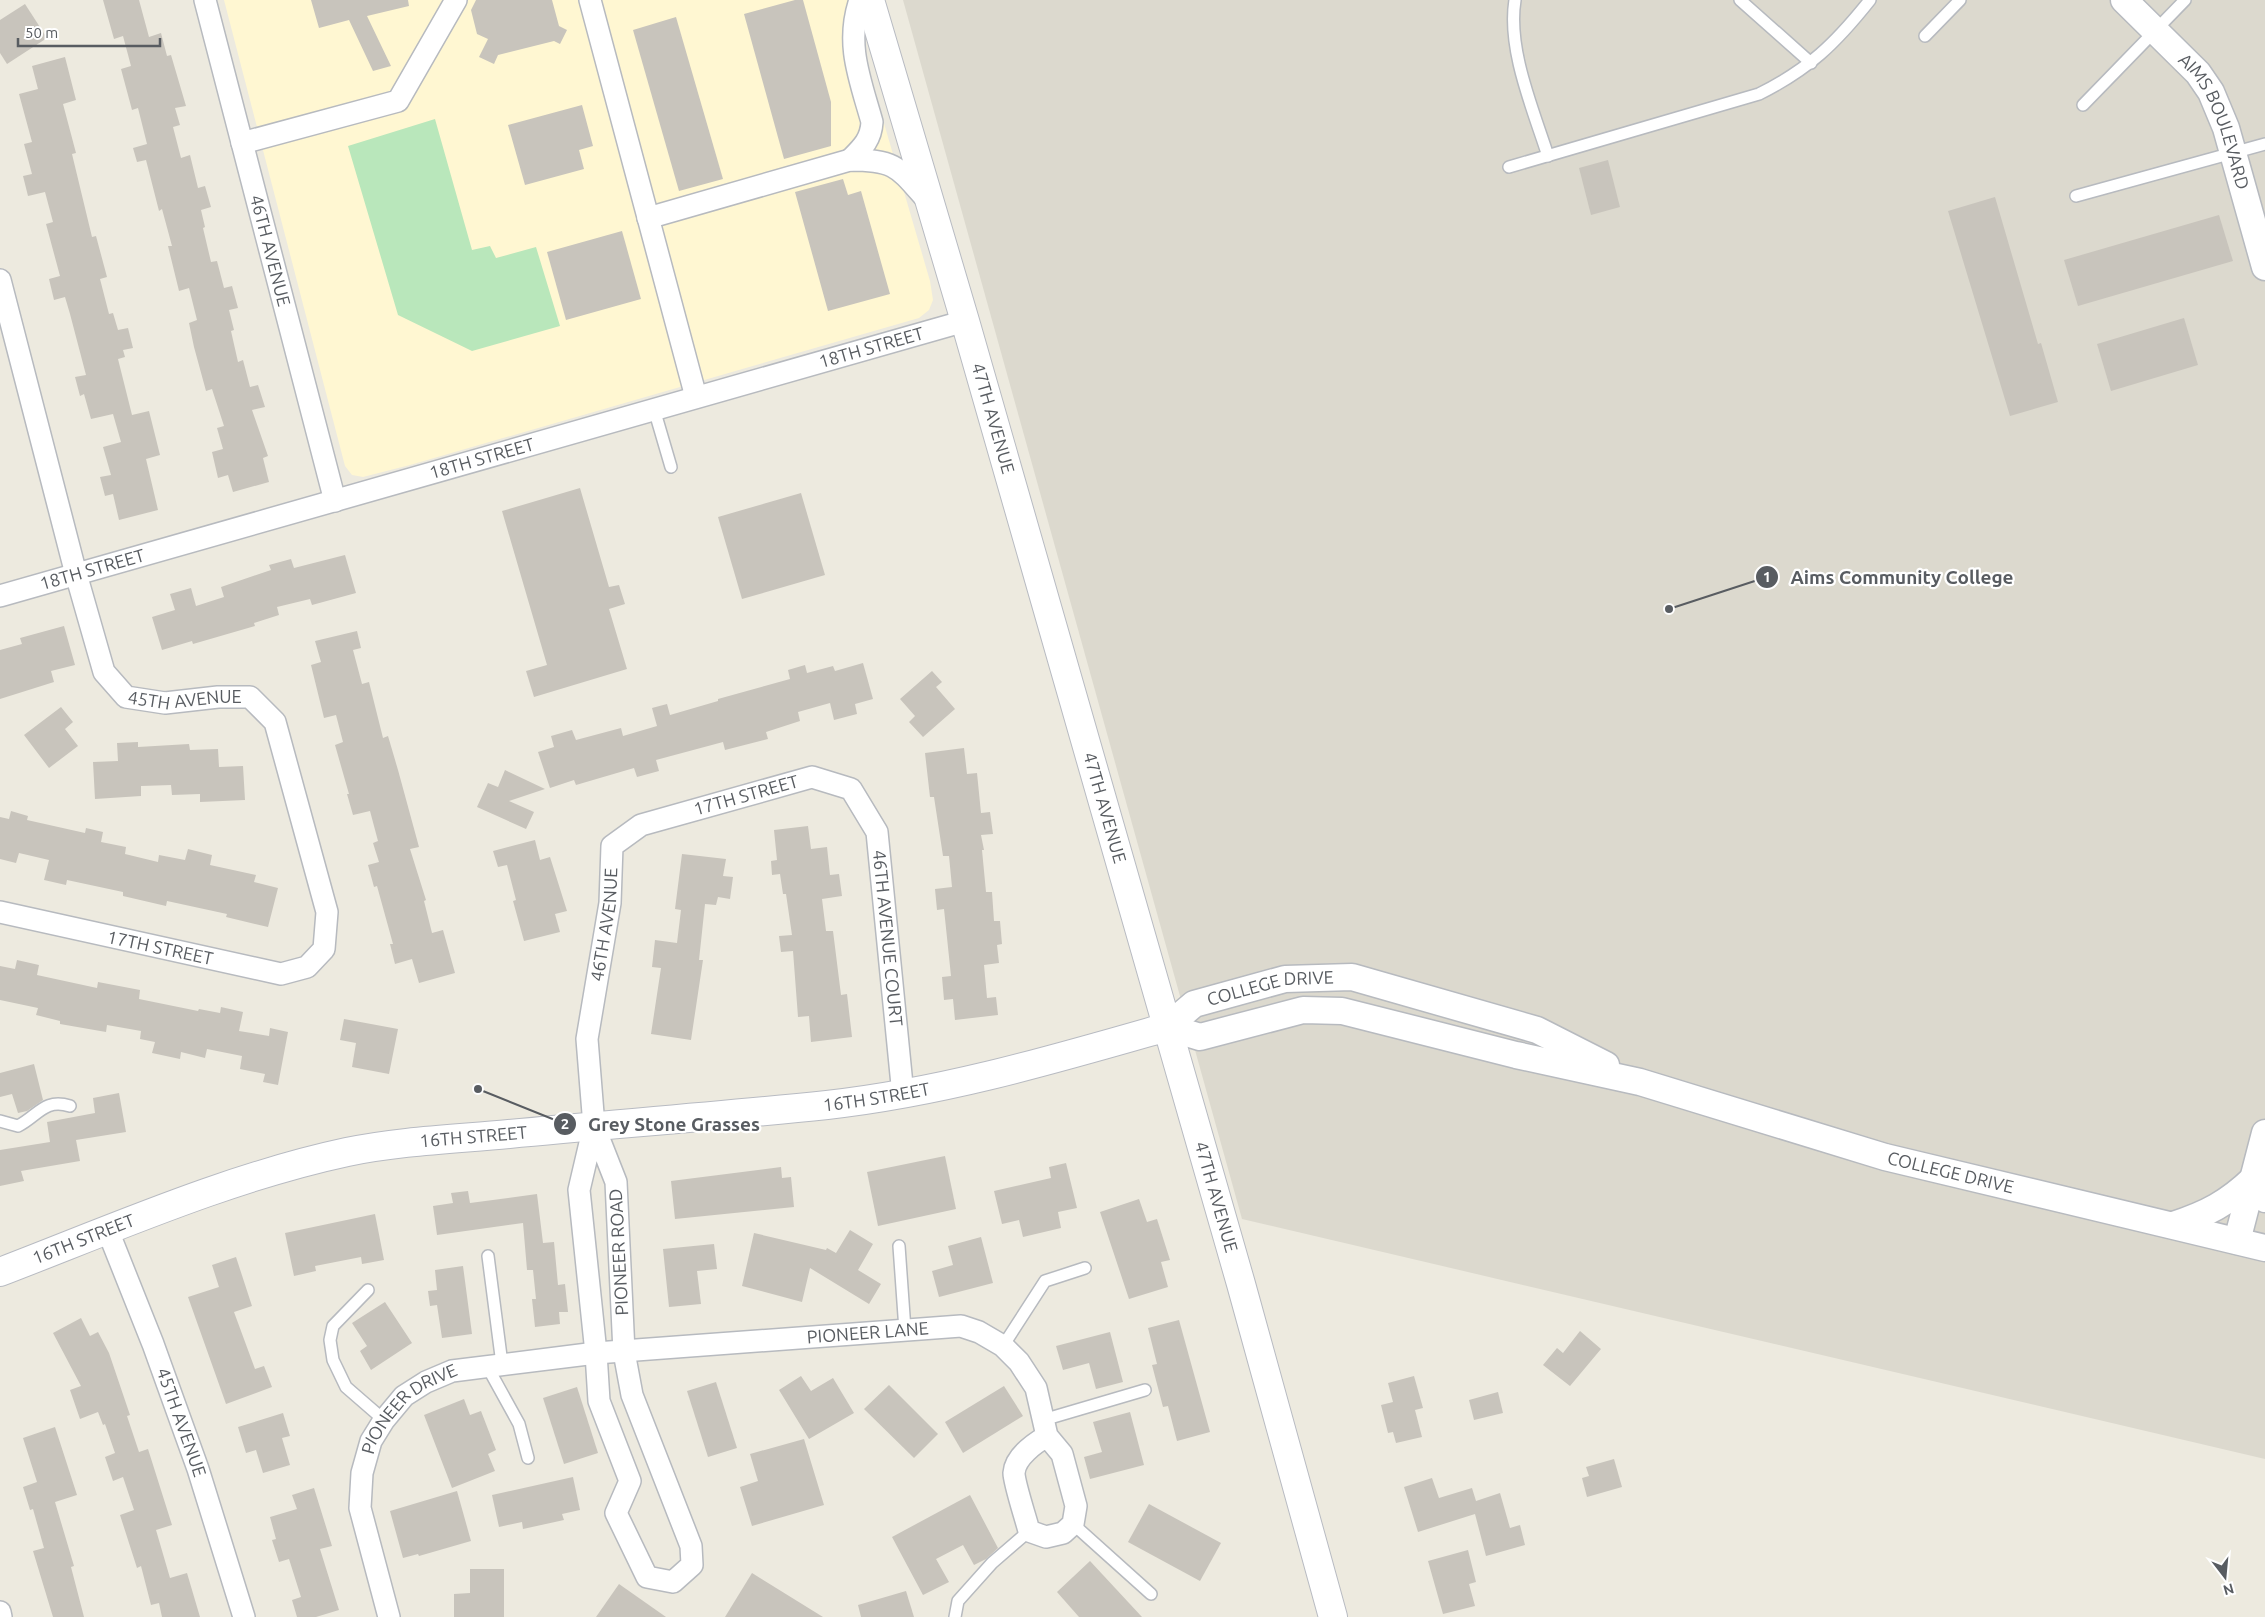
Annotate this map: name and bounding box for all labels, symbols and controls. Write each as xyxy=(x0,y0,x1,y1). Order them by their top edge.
scale bar xyxy=(18,15,160,47)
text: 50 m xyxy=(25,24,58,41)
street label: AIMS BOULEVARD xyxy=(2175,49,2254,191)
street label: 46TH AVENUE xyxy=(247,192,295,308)
street label: 18TH STREET xyxy=(816,322,926,371)
street label: 47TH AVENUE xyxy=(968,360,1019,476)
street label: 18TH STREET xyxy=(427,433,536,482)
street label: 18TH STREET xyxy=(37,544,147,593)
callout: Aims Community College xyxy=(1755,560,2023,594)
text: Aims Community College xyxy=(1790,566,2014,588)
text: 1 xyxy=(1763,568,1771,585)
street label: 45TH AVENUE xyxy=(126,686,242,713)
street label: 47TH AVENUE xyxy=(1080,750,1131,865)
street label: 17TH STREET xyxy=(691,770,800,819)
street label: 46TH AVENUE COURT xyxy=(870,849,907,1027)
street label: 46TH AVENUE xyxy=(586,867,620,983)
street label: 17TH STREET xyxy=(105,926,215,968)
street label: COLLEGE DRIVE xyxy=(1204,967,1334,1009)
street label: 16TH STREET xyxy=(822,1078,931,1114)
callout: Grey Stone Grasses xyxy=(553,1107,770,1141)
text: Grey Stone Grasses xyxy=(588,1113,760,1135)
text: 2 xyxy=(561,1115,569,1132)
street label: 16TH STREET xyxy=(419,1121,528,1150)
street label: 47TH AVENUE xyxy=(1192,1139,1242,1255)
street label: COLLEGE DRIVE xyxy=(1886,1147,2016,1197)
street label: PIONEER ROAD xyxy=(605,1188,631,1316)
street label: 16TH STREET xyxy=(29,1209,137,1267)
street label: PIONEER LANE xyxy=(806,1317,929,1346)
street label: PIONEER DRIVE xyxy=(357,1359,460,1456)
street label: 45TH AVENUE xyxy=(153,1365,211,1479)
north arrow xyxy=(2200,1552,2250,1602)
text: N xyxy=(2221,1580,2236,1599)

